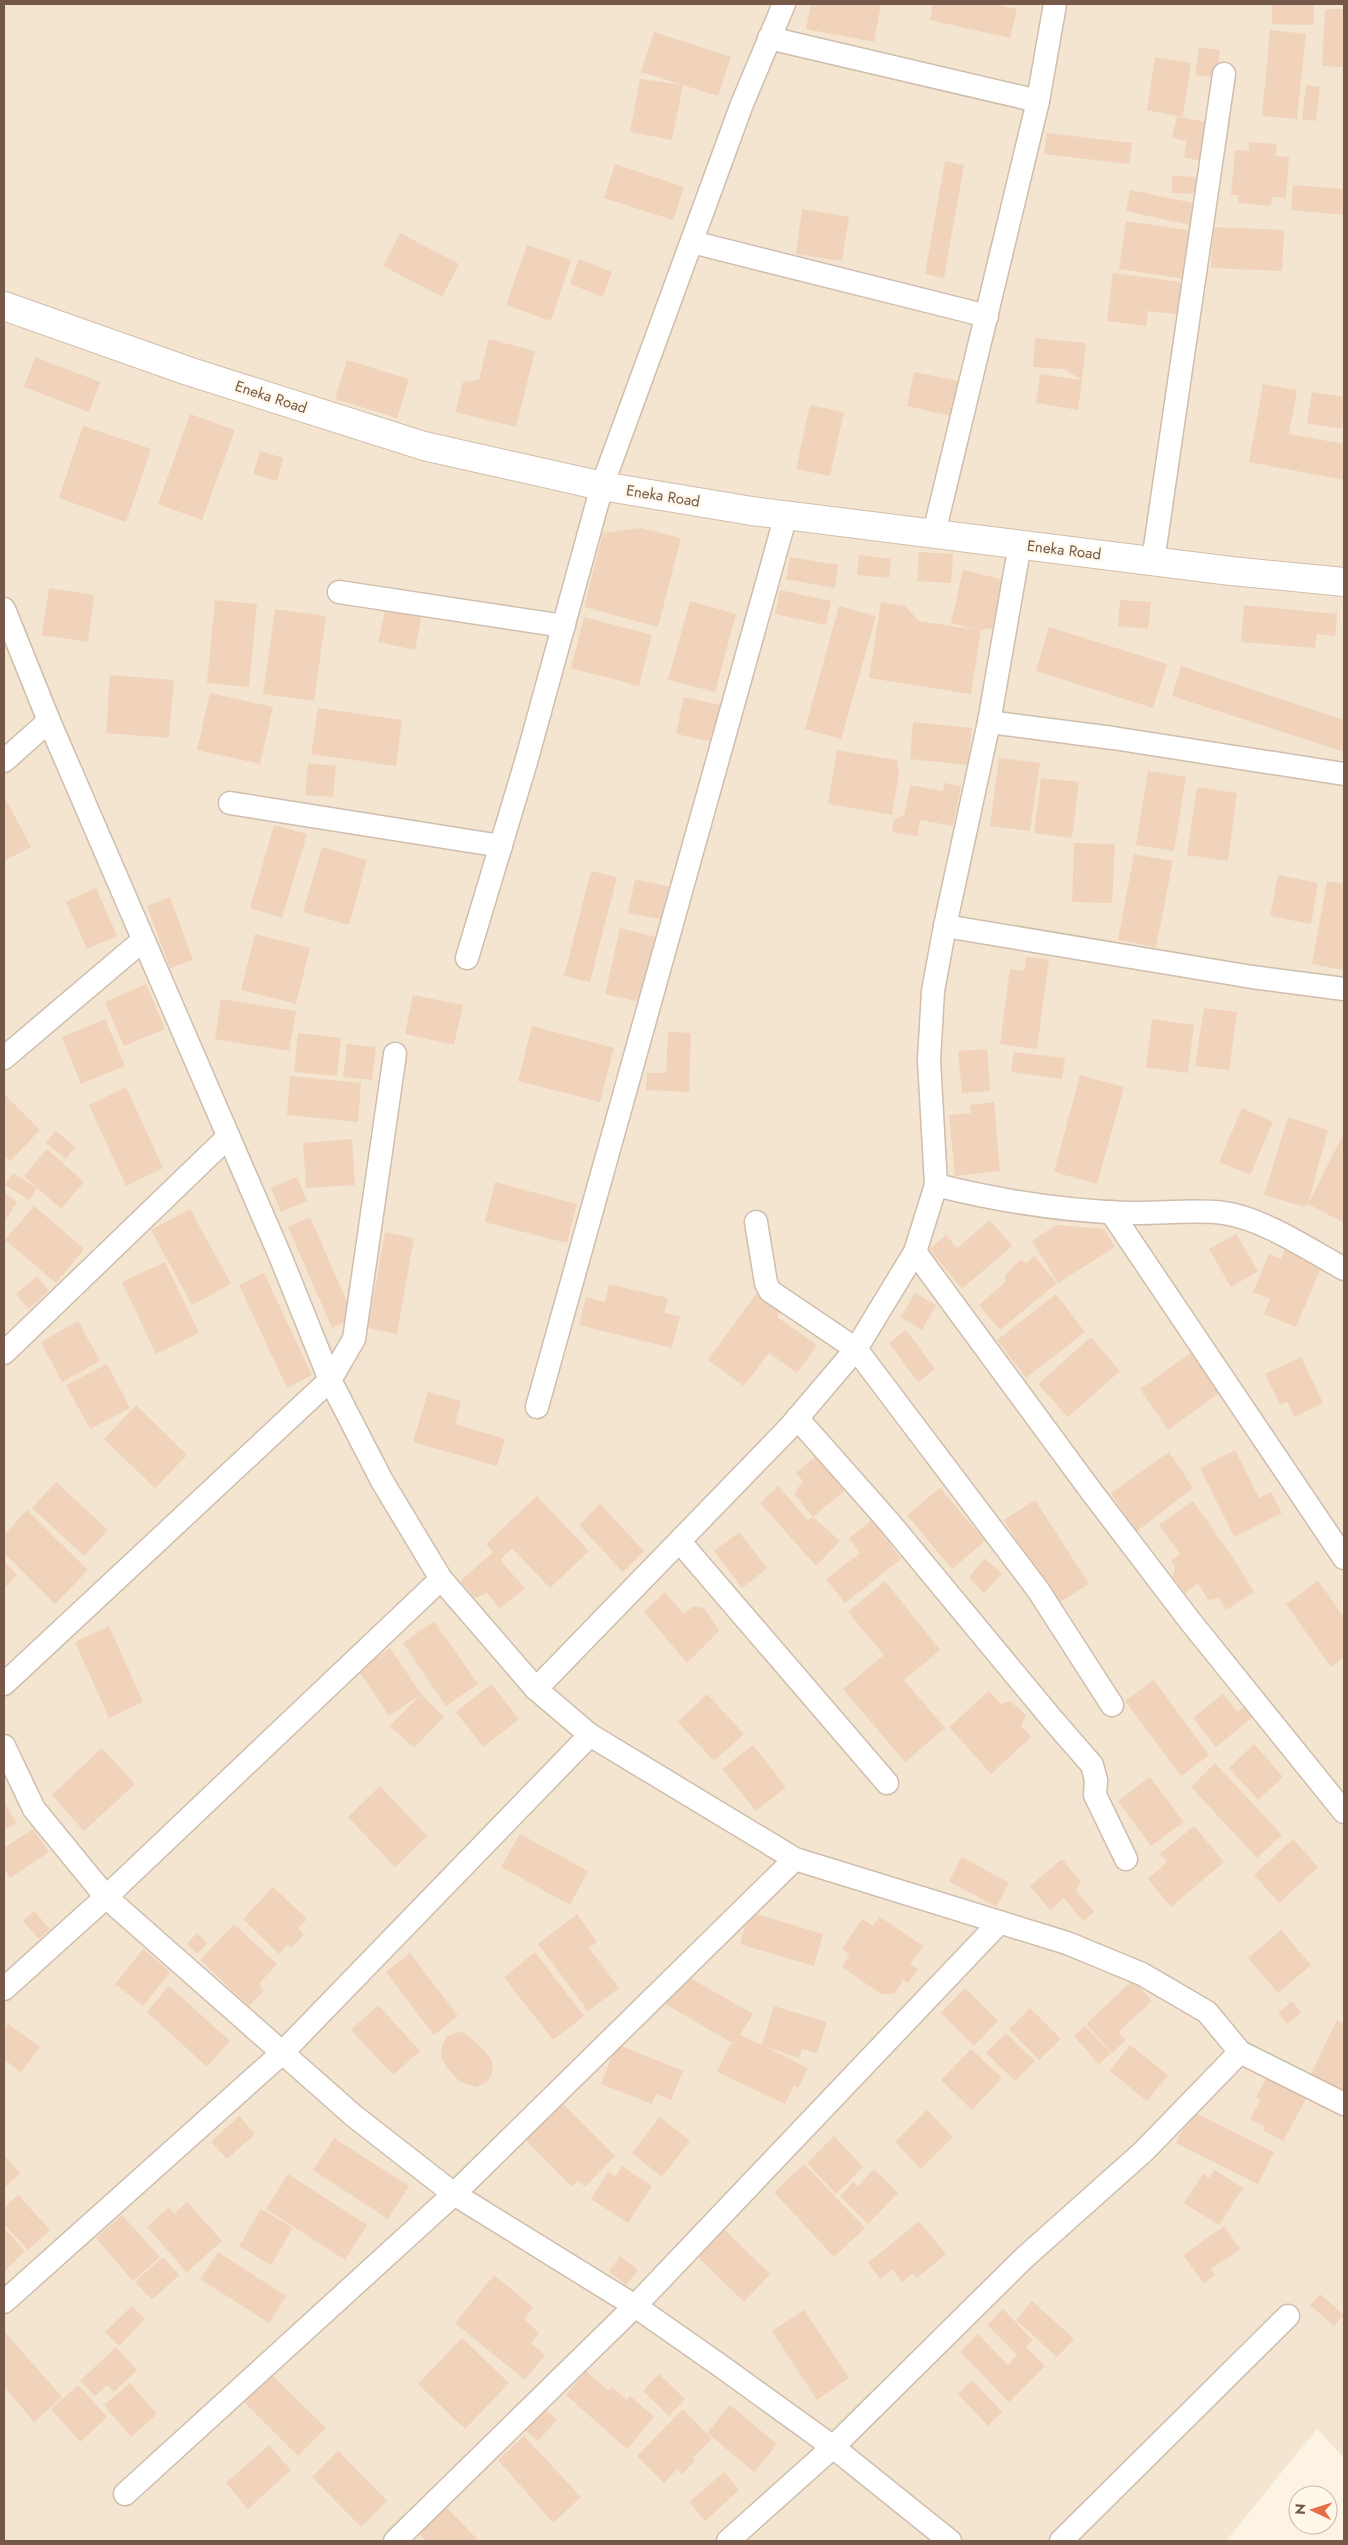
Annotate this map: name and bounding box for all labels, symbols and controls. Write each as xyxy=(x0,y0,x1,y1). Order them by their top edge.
street label: Eneka Road xyxy=(232,375,310,419)
street label: Eneka Road xyxy=(624,479,702,513)
street label: Eneka Road xyxy=(1026,535,1102,565)
north arrow xyxy=(1288,2485,1338,2535)
text: N xyxy=(1290,2503,1310,2515)

